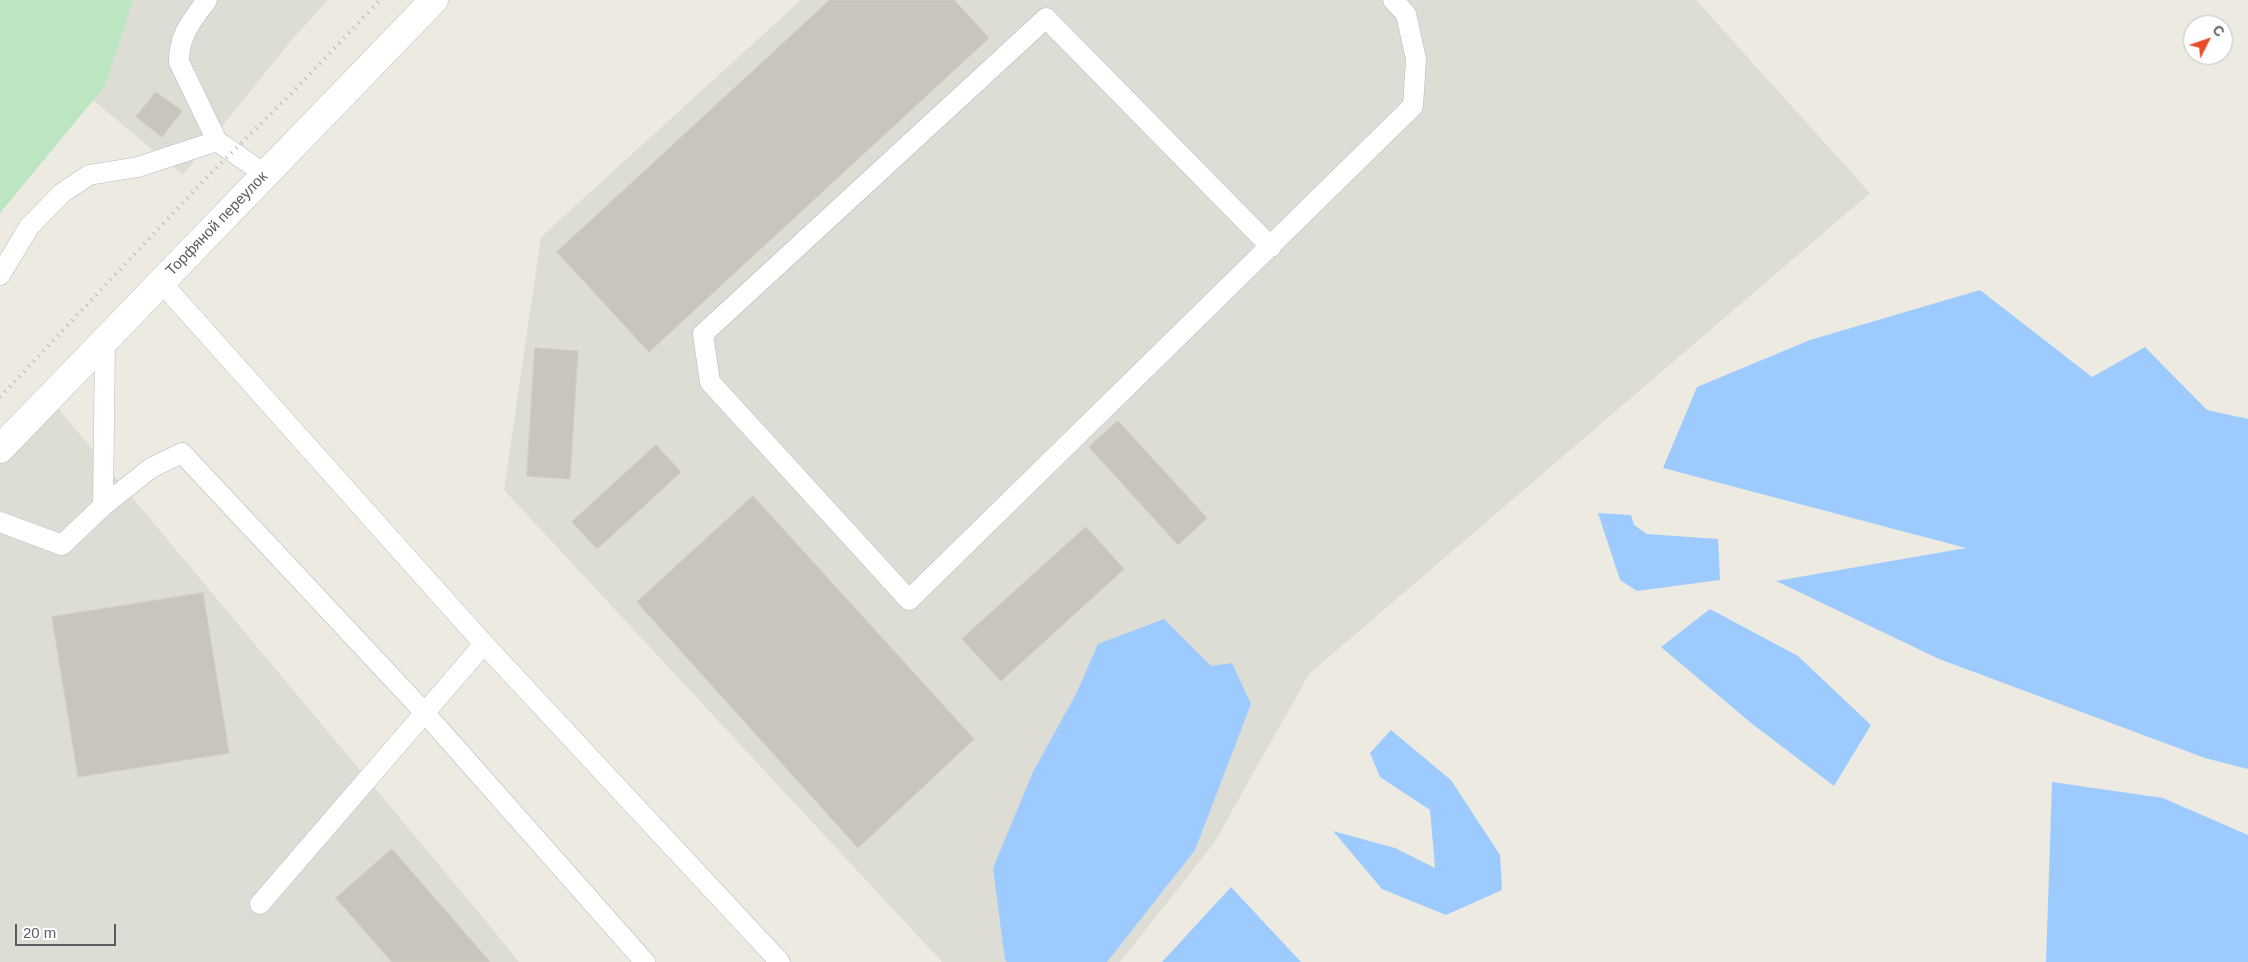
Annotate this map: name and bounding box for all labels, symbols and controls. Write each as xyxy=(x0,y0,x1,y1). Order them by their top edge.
north arrow xyxy=(2183,15,2233,65)
text: С xyxy=(2209,22,2228,40)
street label: Торфяной переулок xyxy=(163,168,271,280)
scale bar xyxy=(18,914,119,946)
text: 20 m xyxy=(23,924,56,941)

